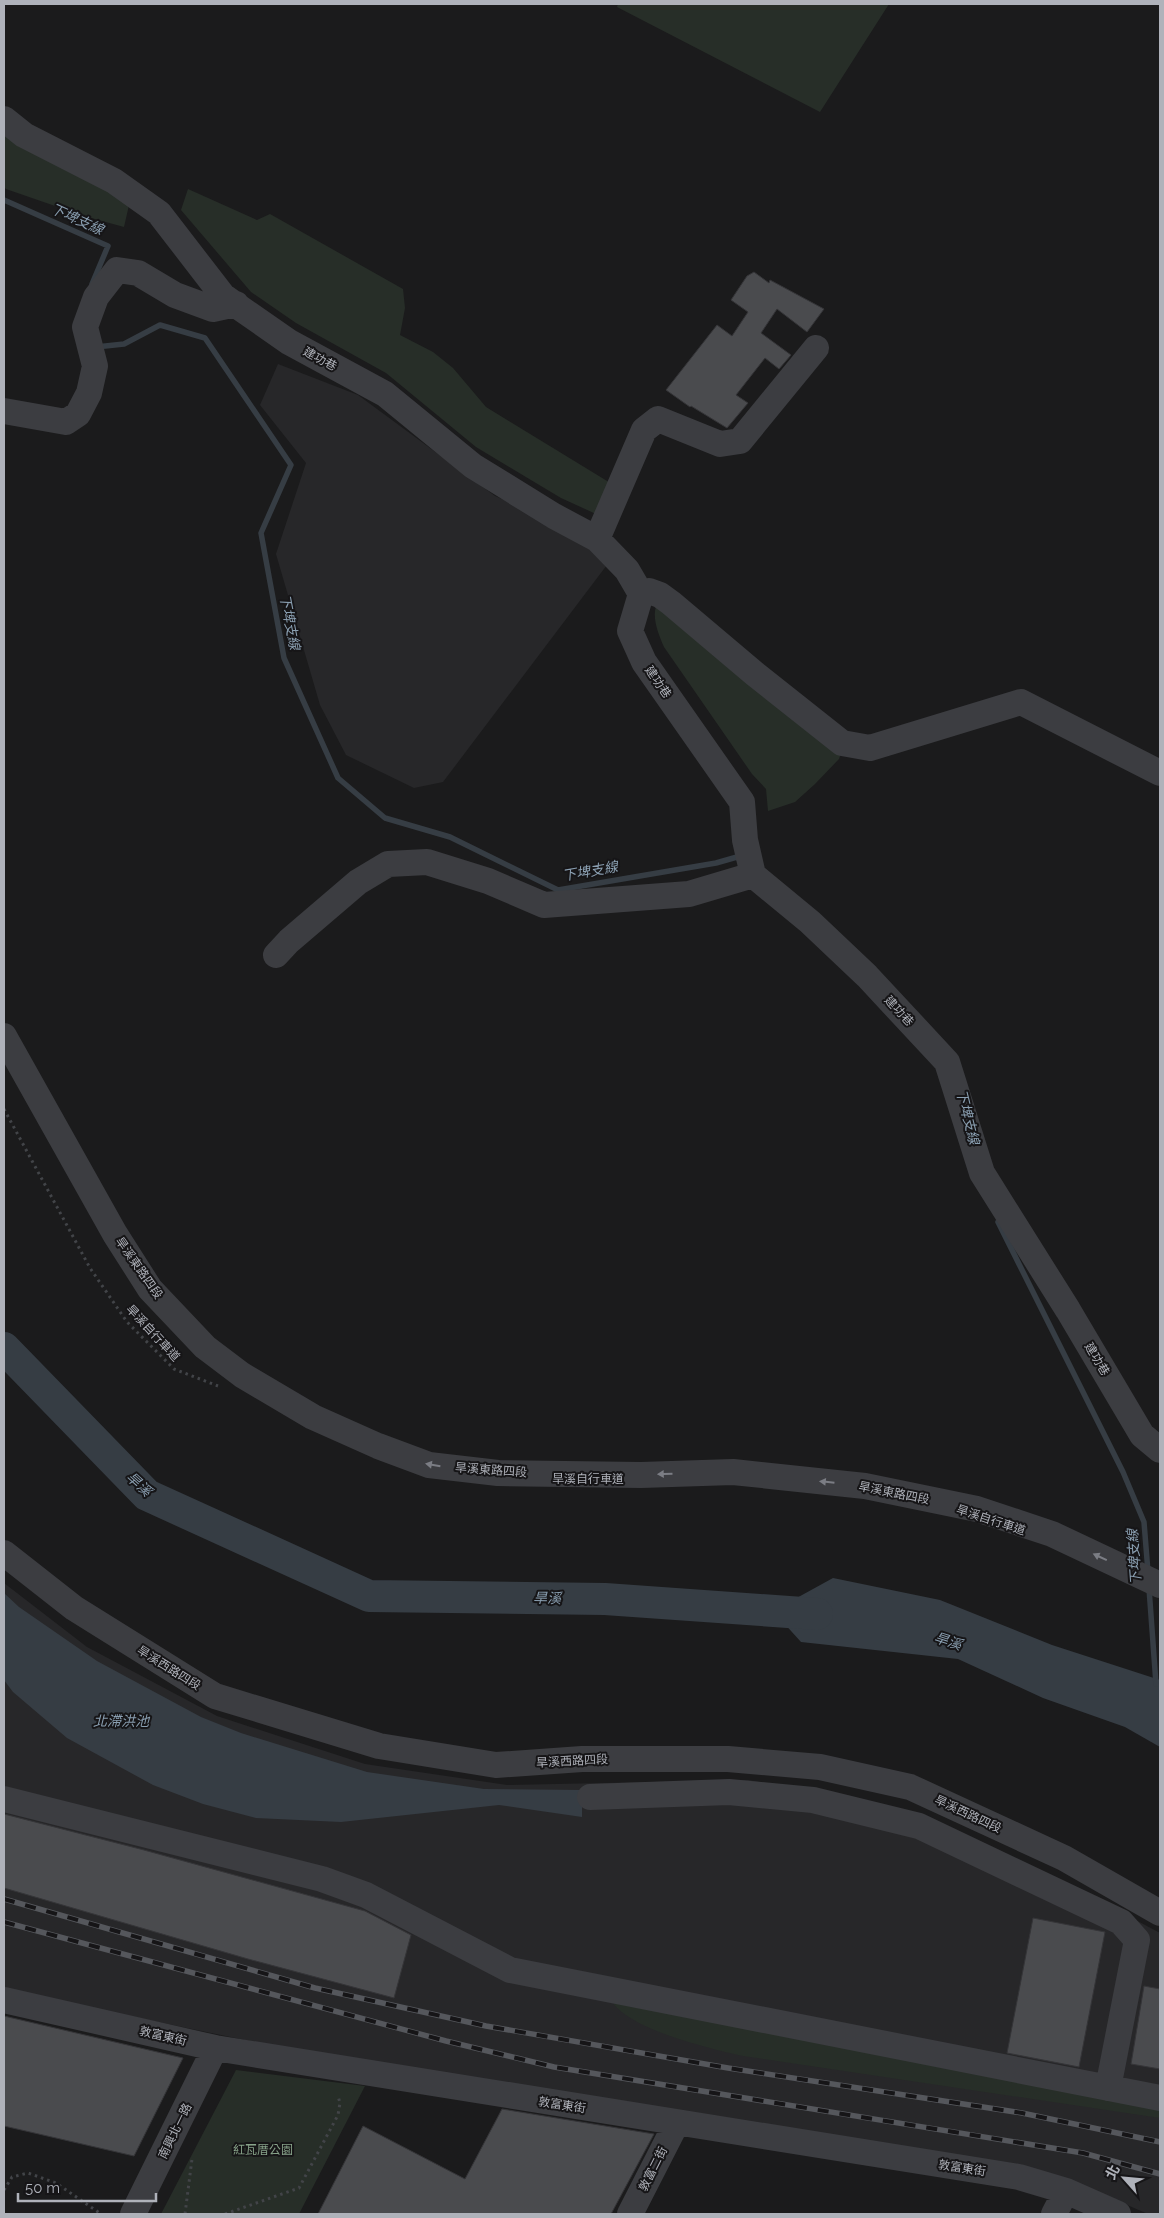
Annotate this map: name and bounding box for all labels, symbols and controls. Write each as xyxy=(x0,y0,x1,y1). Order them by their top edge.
water label: 下埤支線 xyxy=(48,200,108,239)
street label: 建功巷 xyxy=(301,344,339,374)
water label: 下埤支線 xyxy=(277,593,304,653)
street label: 建功巷 xyxy=(642,663,674,701)
water label: 下埤支線 xyxy=(561,858,621,884)
street label: 建功巷 xyxy=(882,993,916,1029)
water label: 下埤支線 xyxy=(953,1088,983,1148)
street label: 旱溪東路四段 xyxy=(113,1234,165,1302)
street label: 旱溪自行車道 xyxy=(123,1302,183,1364)
street label: 建功巷 xyxy=(1082,1340,1112,1378)
one-way arrow xyxy=(425,1461,441,1469)
street label: 旱溪東路四段 xyxy=(455,1461,527,1479)
water label: 旱溪 xyxy=(123,1469,156,1501)
one-way arrow xyxy=(657,1470,673,1478)
street label: 旱溪自行車道 xyxy=(552,1472,624,1486)
one-way arrow xyxy=(819,1478,835,1486)
street label: 旱溪東路四段 xyxy=(857,1479,931,1507)
street label: 旱溪自行車道 xyxy=(955,1502,1027,1538)
water label: 下埤支線 xyxy=(1124,1527,1144,1585)
one-way arrow xyxy=(1093,1553,1107,1561)
water label: 旱溪 xyxy=(533,1590,563,1606)
water label: 旱溪 xyxy=(932,1629,966,1654)
street label: 旱溪西路四段 xyxy=(135,1643,203,1693)
water label: 北滯洪池 xyxy=(93,1713,151,1729)
street label: 旱溪西路四段 xyxy=(536,1752,608,1770)
street label: 旱溪西路四段 xyxy=(932,1792,1004,1836)
street label: 敦富東街 xyxy=(138,2024,188,2048)
street label: 敦富東街 xyxy=(537,2094,587,2116)
street label: 南興北一路 xyxy=(156,2101,194,2161)
park label: 紅瓦厝公園 xyxy=(233,2143,293,2157)
street label: 敦富二街 xyxy=(636,2144,670,2194)
north arrow xyxy=(1099,2153,1149,2203)
street label: 敦富東街 xyxy=(937,2157,987,2179)
text: 北 xyxy=(1102,2162,1123,2182)
scale bar xyxy=(18,2170,155,2202)
text: 50 m xyxy=(25,2179,60,2197)

